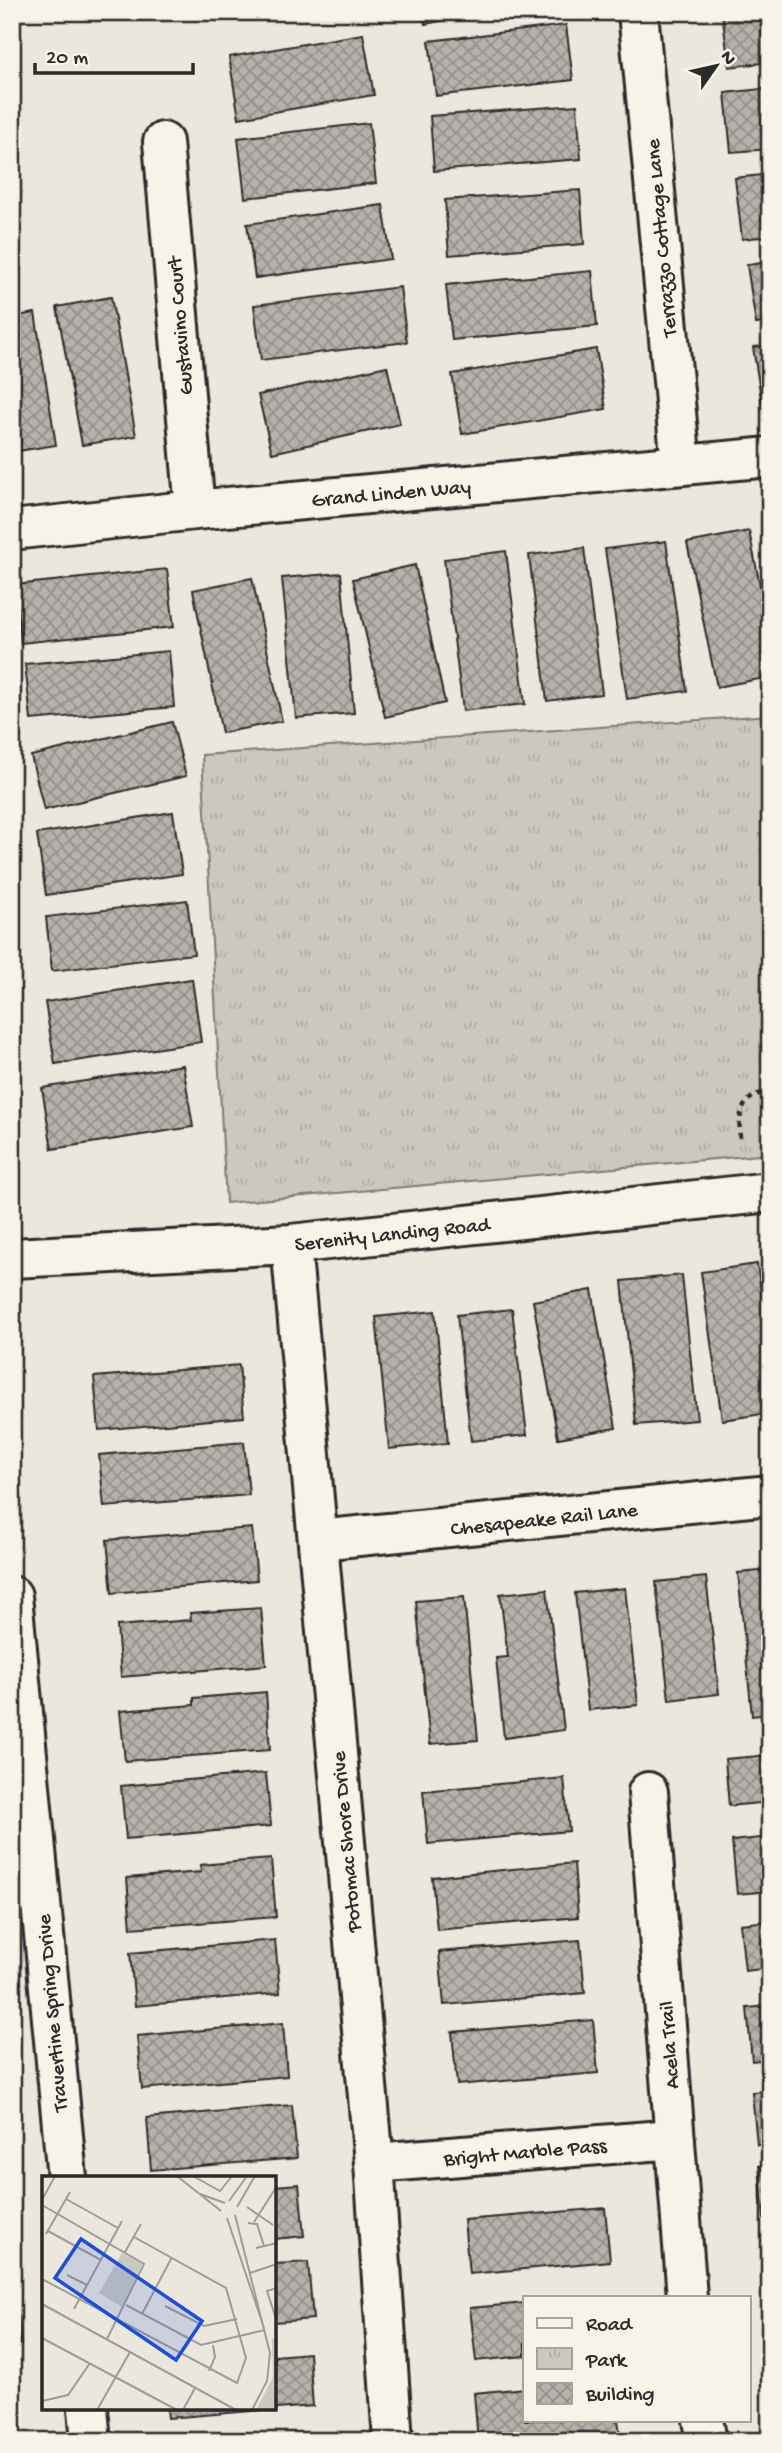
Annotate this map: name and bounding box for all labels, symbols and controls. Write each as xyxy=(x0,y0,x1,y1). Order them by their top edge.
scale bar xyxy=(35,32,192,76)
north arrow xyxy=(680,32,750,102)
text: 20 m xyxy=(46,47,88,72)
text: N xyxy=(714,47,740,70)
street label: Terrazzo Cottage Lane xyxy=(642,136,685,339)
street label: Gustavino Court xyxy=(164,253,201,396)
street label: Grand Linden Way xyxy=(311,476,472,515)
street label: Serenity Landing Road xyxy=(293,1214,493,1259)
street label: Chesapeake Rail Lane xyxy=(450,1499,640,1544)
street label: Potomac Shore Drive xyxy=(328,1749,369,1934)
street label: Travertine Spring Drive xyxy=(33,1912,76,2114)
street label: Acela Trail xyxy=(656,2000,687,2090)
street label: Bright Marble Pass xyxy=(442,2135,609,2174)
inset map xyxy=(42,2176,276,2411)
legend xyxy=(523,2296,750,2422)
text: Road xyxy=(586,2314,634,2339)
text: Park xyxy=(585,2350,629,2375)
text: Building xyxy=(585,2384,655,2409)

